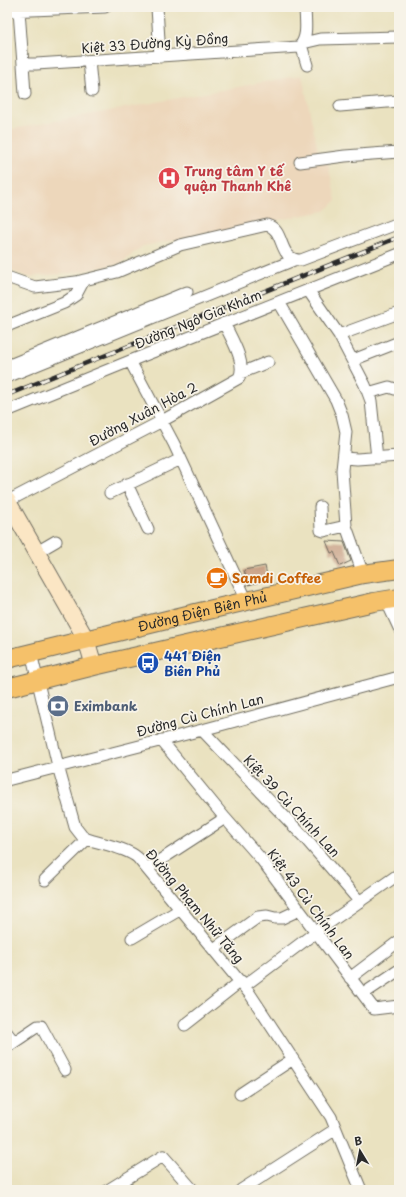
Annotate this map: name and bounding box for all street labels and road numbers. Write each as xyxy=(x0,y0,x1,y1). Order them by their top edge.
street label: Kiệt 33 Đường Kỳ Đồng xyxy=(81,28,229,57)
street label: Đường Ngô Gia Khảm xyxy=(131,284,264,353)
street label: Đường Xuân Hòa 2 xyxy=(85,377,200,450)
street label: Đường Điện Biên Phủ xyxy=(136,587,269,636)
street label: Đường Cù Chính Lan xyxy=(134,688,266,741)
street label: Kiệt 39 Cù Chính Lan xyxy=(240,750,345,861)
street label: Đường Phạm Nhữ Tăng xyxy=(142,844,249,967)
street label: Kiệt 43 Cù Chính Lan xyxy=(263,844,359,963)

